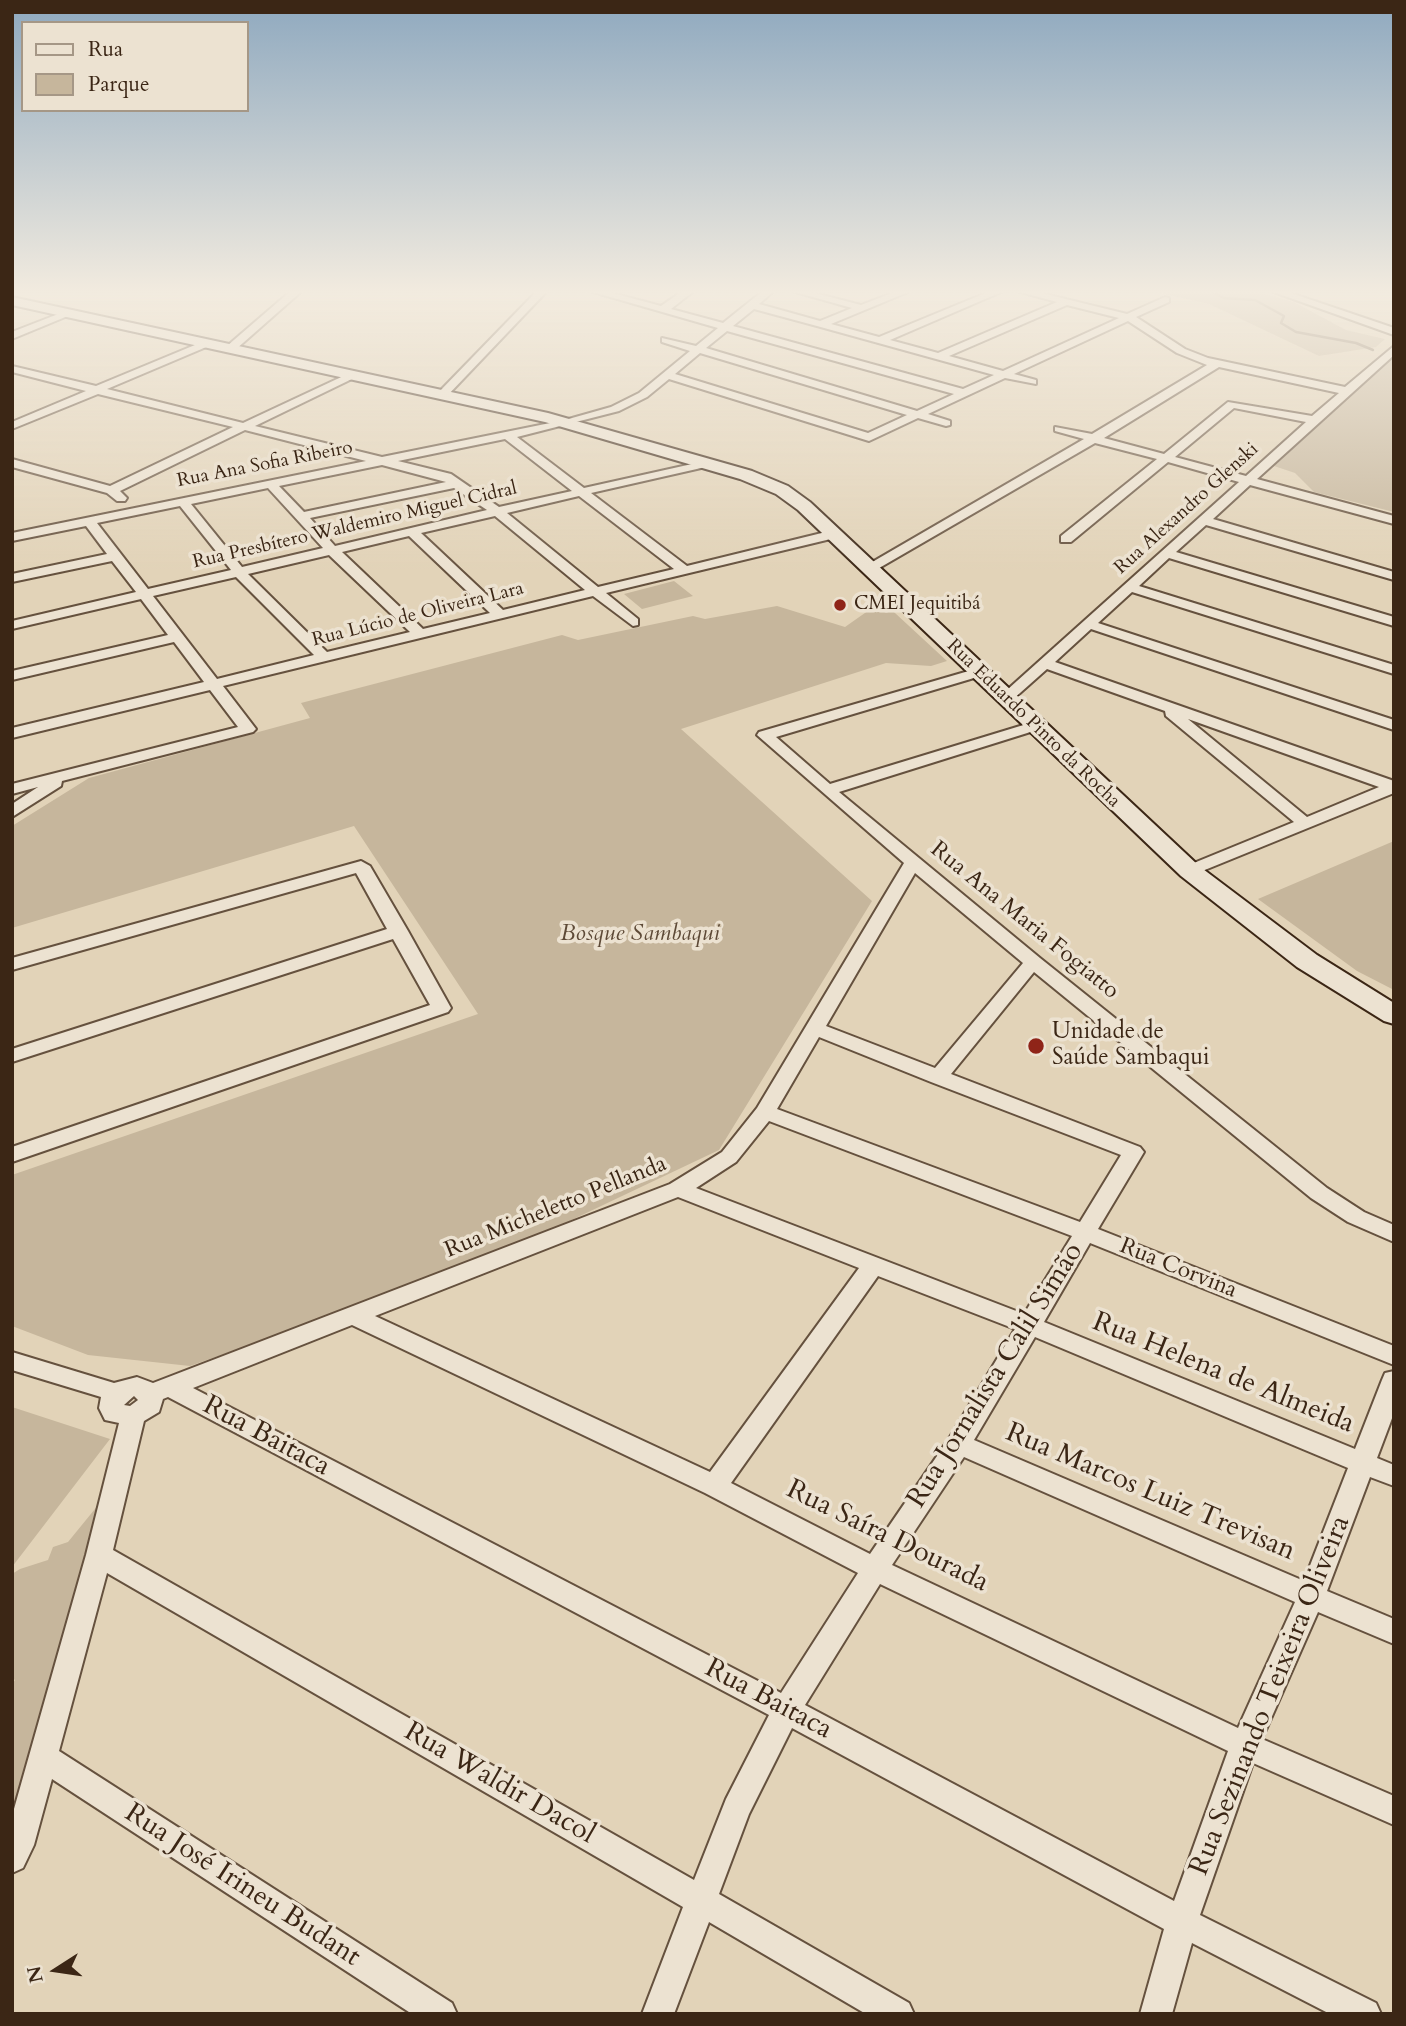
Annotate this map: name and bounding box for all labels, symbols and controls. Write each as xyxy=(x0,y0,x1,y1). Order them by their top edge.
legend xyxy=(21,21,248,112)
text: Rua xyxy=(88,35,123,64)
text: Parque xyxy=(88,70,149,99)
street label: Rua Ana Sofia Ribeiro xyxy=(175,437,355,493)
street label: Rua Alexandro Glenski xyxy=(1110,438,1264,580)
street label: Rua Presbítero Waldemiro Miguel Cidral xyxy=(191,478,519,574)
street label: Rua Lúcio de Oliveira Lara xyxy=(310,578,526,652)
place label: CMEI Jequitibá xyxy=(854,594,980,616)
marker: CMEI Jequitibá xyxy=(832,597,848,613)
street label: Rua Eduardo Pinto da Rocha xyxy=(941,635,1125,813)
street label: Rua Ana Maria Fogiatto xyxy=(924,836,1124,1006)
park label: Bosque Sambaqui xyxy=(560,921,720,949)
place label: Unidade de Saúde Sambaqui xyxy=(1052,1019,1210,1073)
marker: Unidade de Saúde Sambaqui xyxy=(1026,1036,1046,1056)
street label: Rua Micheletto Pellanda xyxy=(441,1151,671,1265)
street label: Rua Corvina xyxy=(1115,1233,1241,1305)
street label: Rua Jornalista Calil Simão xyxy=(901,1237,1091,1515)
street label: Rua Helena de Almeida xyxy=(1087,1306,1359,1442)
street label: Rua Baitaca xyxy=(197,1389,335,1485)
street label: Rua Marcos Luiz Trevisan xyxy=(1000,1417,1300,1569)
street label: Rua Saíra Dourada xyxy=(780,1474,994,1600)
street label: Rua Sezinando Teixeira Oliveira xyxy=(1183,1511,1359,1881)
street label: Rua Baitaca xyxy=(699,1652,837,1748)
street label: Rua Waldir Dacol xyxy=(398,1716,600,1852)
street label: Rua José Irineu Budant xyxy=(118,1797,366,1975)
north arrow xyxy=(21,1935,91,2005)
text: N xyxy=(21,1964,50,1985)

